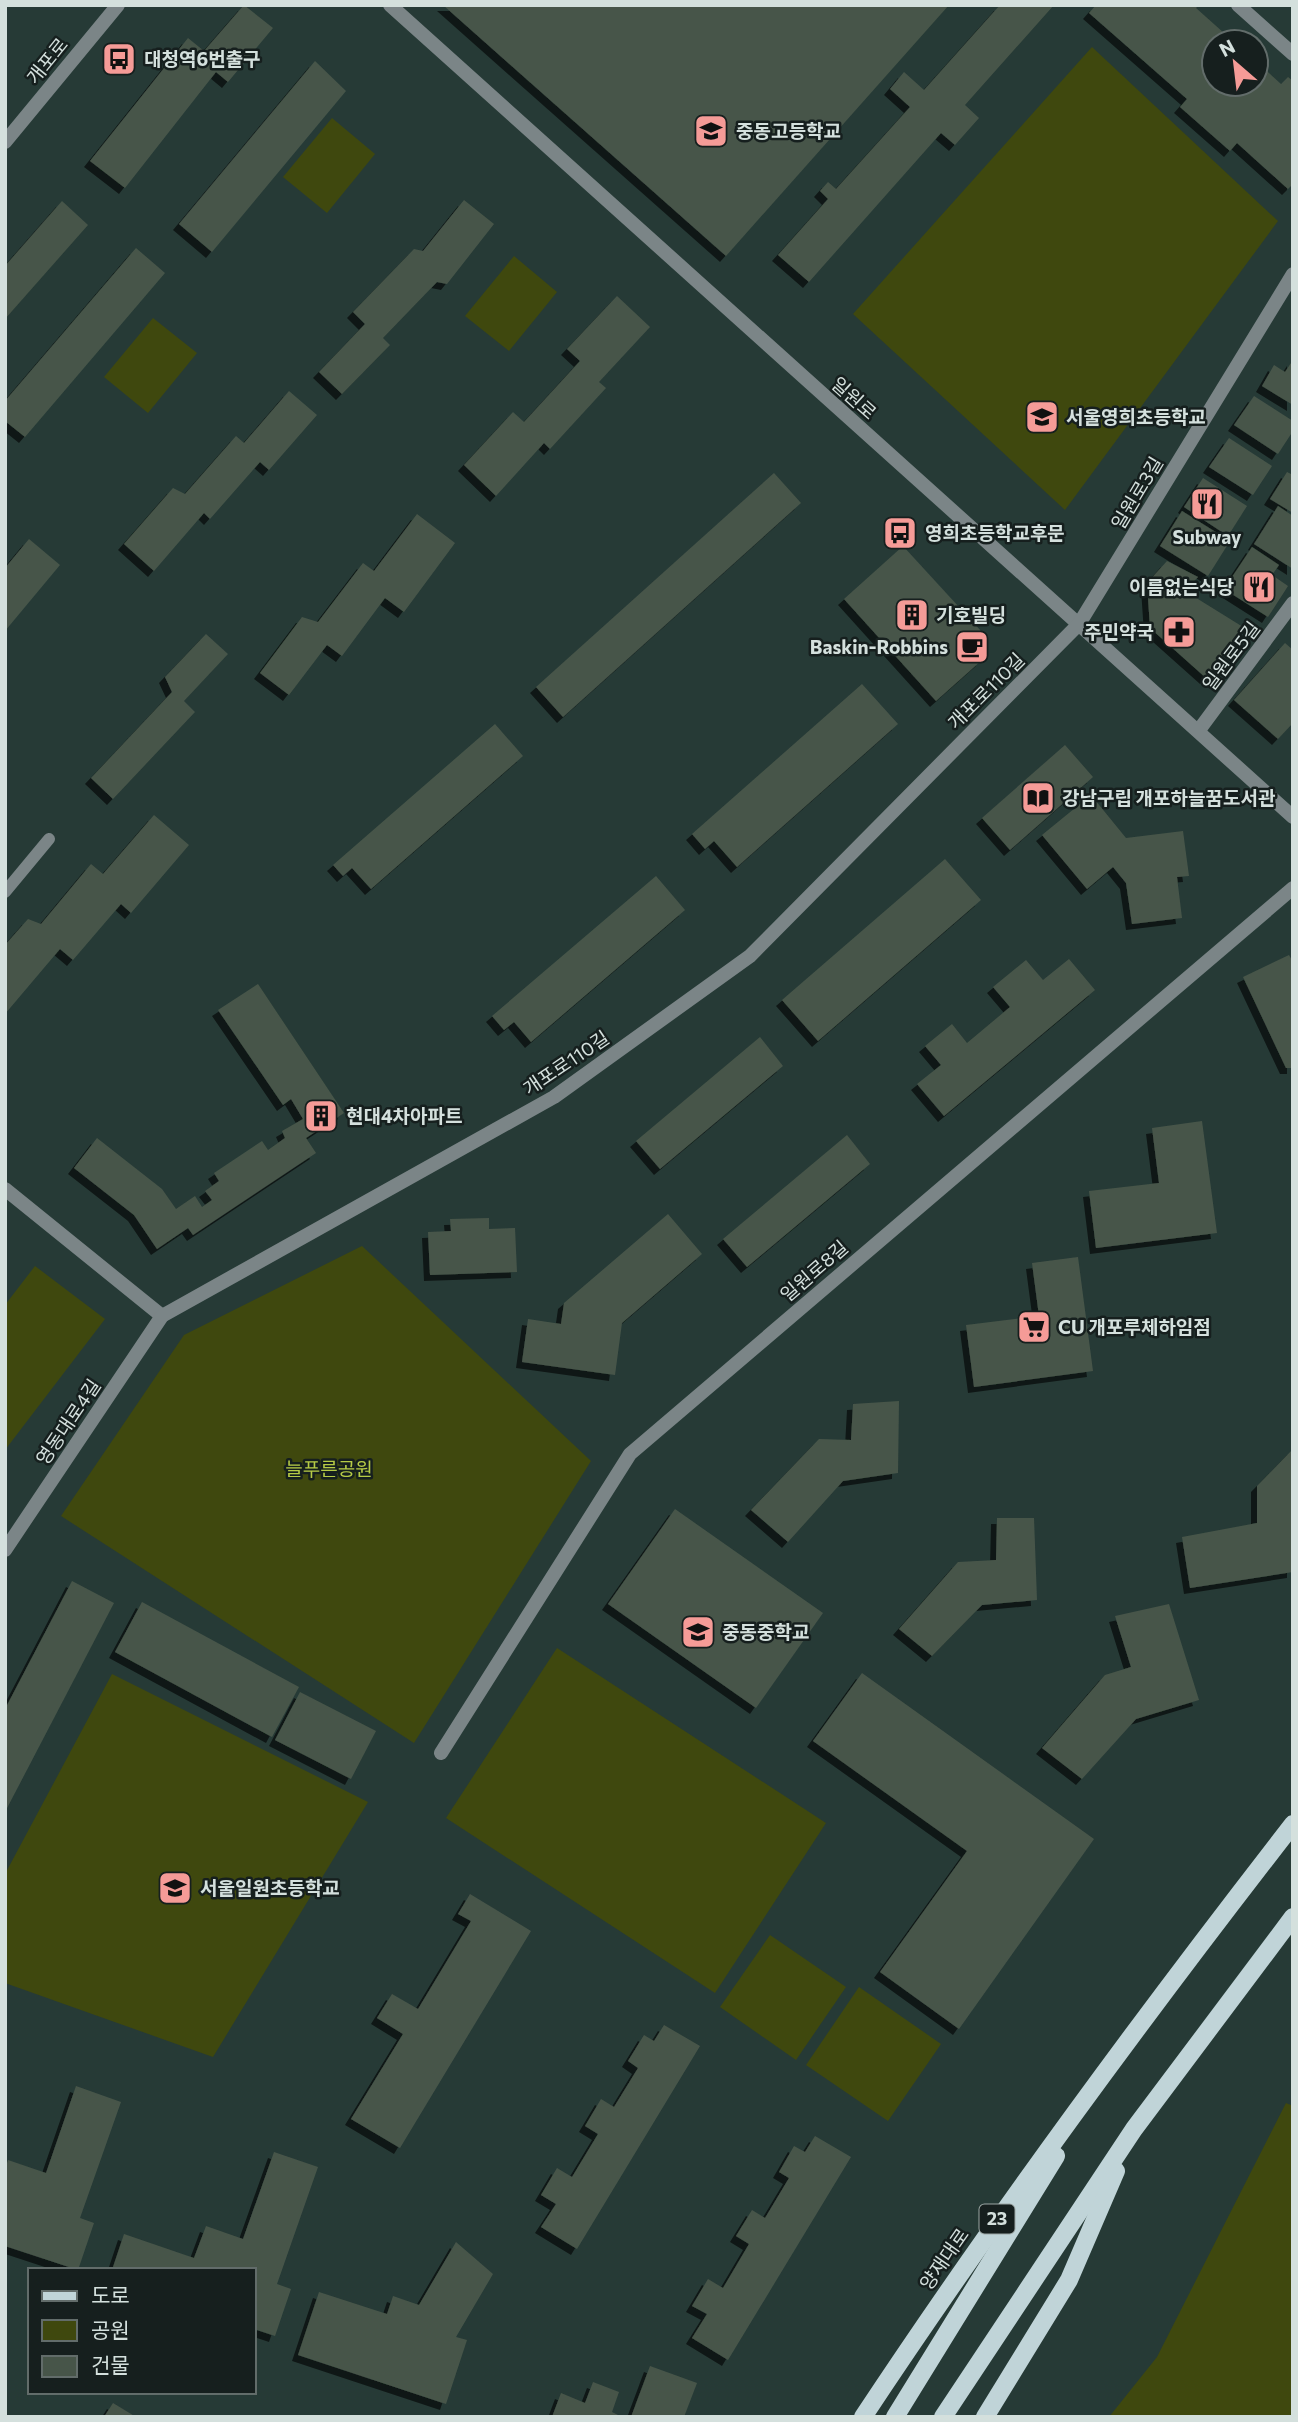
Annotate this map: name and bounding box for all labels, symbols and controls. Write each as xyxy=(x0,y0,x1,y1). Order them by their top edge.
north arrow xyxy=(1200,28,1270,98)
street label: 개포로 xyxy=(21,33,72,88)
text: N xyxy=(1215,34,1238,61)
bus stop icon: 대청역6번출구 xyxy=(100,40,138,78)
place label: 대청역6번출구 xyxy=(144,47,261,70)
school or university icon: 중동고등학교 xyxy=(692,112,730,150)
place label: 중동고등학교 xyxy=(736,119,841,142)
street label: 일원로 xyxy=(827,372,882,424)
school or university icon: 서울영희초등학교 xyxy=(1023,398,1061,436)
place label: 서울영희초등학교 xyxy=(1066,405,1206,428)
street label: 일원로3길 xyxy=(1106,452,1167,533)
restaurant icon: Subway xyxy=(1188,485,1226,523)
bus stop icon: 영희초등학교후문 xyxy=(881,514,919,552)
place label: 영희초등학교후문 xyxy=(925,521,1065,544)
place label: Subway xyxy=(1173,525,1242,548)
restaurant icon: 이름없는식당 xyxy=(1240,568,1278,606)
place label: 이름없는식당 xyxy=(1129,575,1235,598)
building icon: 기호빌딩 xyxy=(893,596,931,634)
place label: 기호빌딩 xyxy=(936,603,1006,626)
pharmacy icon: 주민약국 xyxy=(1160,613,1198,651)
street label: 일원로5길 xyxy=(1197,616,1264,695)
place label: 주민약국 xyxy=(1084,620,1154,643)
cafe icon: Baskin-Robbins xyxy=(953,628,991,666)
place label: Baskin-Robbins xyxy=(810,635,948,658)
street label: 개포로110길 xyxy=(943,648,1029,734)
library icon: 강남구립 개포하늘꿈도서관 xyxy=(1019,779,1057,817)
place label: 강남구립 개포하늘꿈도서관 xyxy=(1062,786,1276,809)
street label: 개포로110길 xyxy=(518,1025,613,1100)
building icon: 현대4차아파트 xyxy=(302,1097,340,1135)
place label: 현대4차아파트 xyxy=(346,1104,463,1127)
street label: 일원로8길 xyxy=(775,1235,852,1306)
supermarket icon: CU 개포루체하임점 xyxy=(1015,1308,1053,1346)
place label: CU 개포루체하임점 xyxy=(1058,1315,1211,1338)
street label: 영동대로4길 xyxy=(30,1374,105,1469)
park label: 늘푸른공원 xyxy=(285,1457,373,1480)
school or university icon: 중동중학교 xyxy=(679,1613,717,1651)
place label: 중동중학교 xyxy=(722,1620,809,1643)
school or university icon: 서울일원초등학교 xyxy=(156,1869,194,1907)
place label: 서울일원초등학교 xyxy=(200,1876,340,1899)
road number: 23 xyxy=(979,2204,1014,2234)
street label: 양재대로 xyxy=(914,2223,973,2294)
legend xyxy=(28,2268,256,2394)
text: 도로 xyxy=(91,2282,130,2307)
text: 공원 xyxy=(91,2317,130,2342)
text: 건물 xyxy=(91,2352,130,2377)

